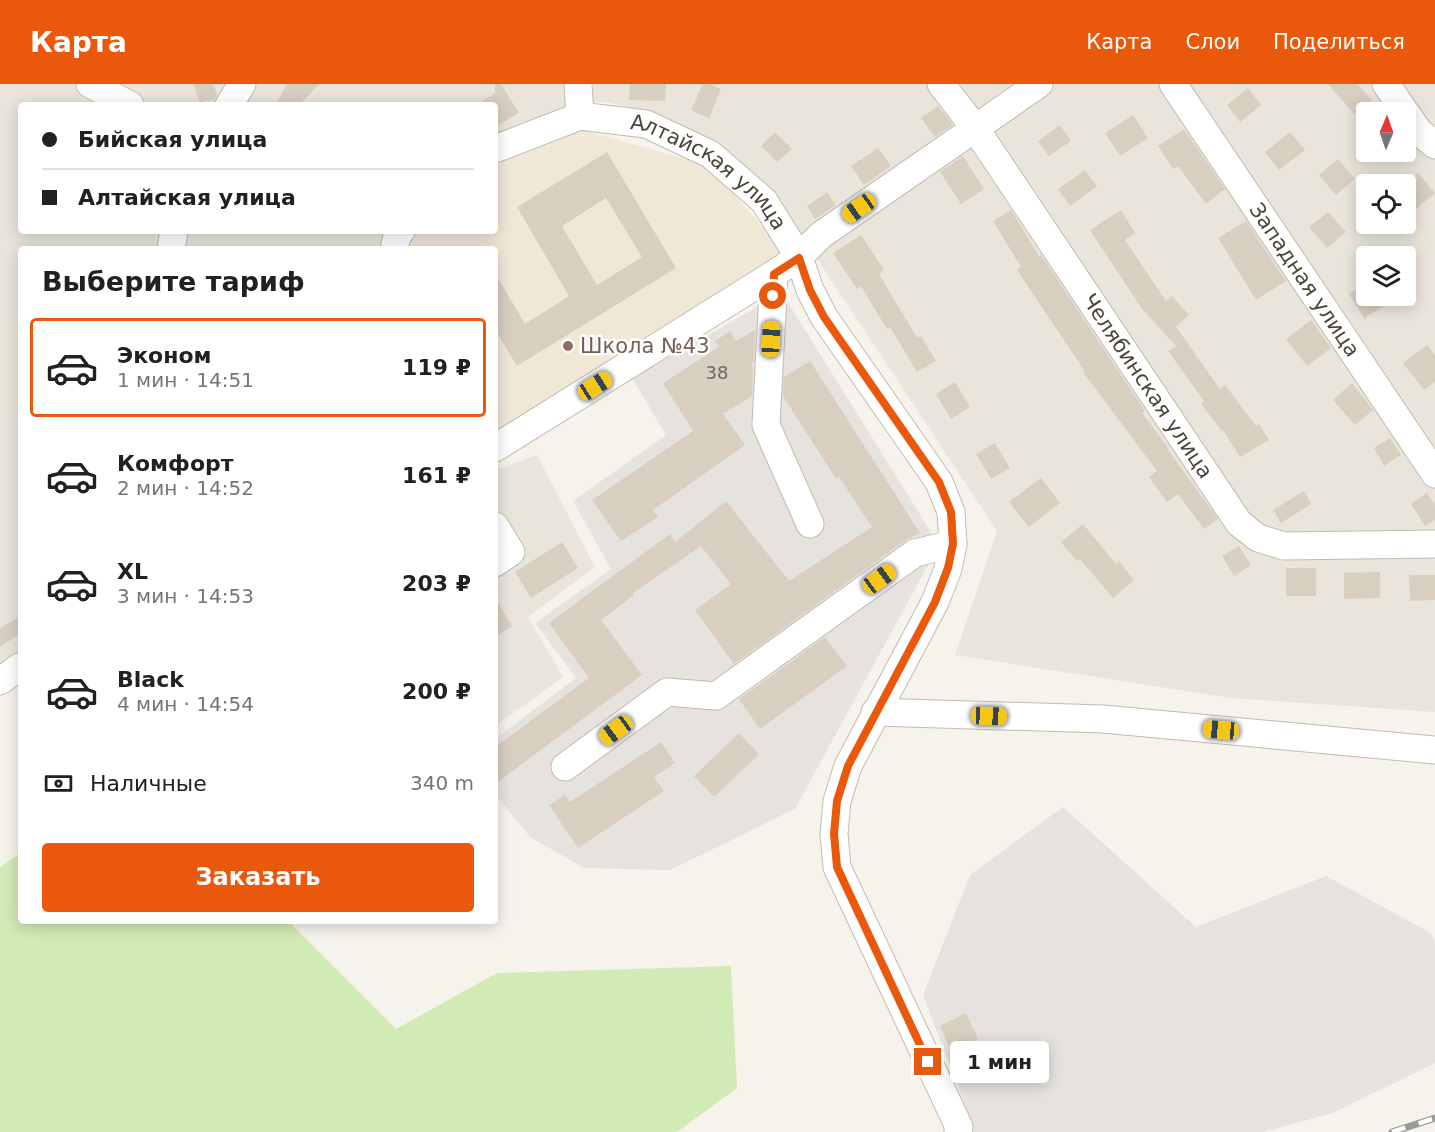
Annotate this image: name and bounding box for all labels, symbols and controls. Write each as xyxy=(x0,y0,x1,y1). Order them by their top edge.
text: Карта xyxy=(30,26,127,59)
text: Карта xyxy=(1086,30,1152,54)
text: Слои xyxy=(1185,30,1240,54)
text: Поделиться xyxy=(1273,30,1405,54)
north arrow xyxy=(1356,102,1416,162)
map controls xyxy=(1356,102,1416,306)
street label: Алтайская улица xyxy=(629,110,791,234)
text: Бийская улица xyxy=(78,127,267,152)
button: locate xyxy=(1356,174,1416,234)
text: Алтайская улица xyxy=(78,185,296,210)
car xyxy=(839,190,879,226)
street label: Западная улица xyxy=(1244,198,1365,361)
button: layers xyxy=(1356,246,1416,306)
text: Выберите тариф xyxy=(42,266,305,297)
route start xyxy=(759,282,786,309)
street label: Челябинская улица xyxy=(1077,289,1218,483)
car xyxy=(761,321,781,357)
place label: Школа №43 xyxy=(580,334,710,358)
marker: Школа №43 xyxy=(561,339,575,353)
icon: car xyxy=(45,341,99,395)
text: Эконом xyxy=(117,343,212,368)
text: 119 ₽ xyxy=(402,355,471,380)
house number: 38 xyxy=(706,362,728,383)
text: 1 мин · 14:51 xyxy=(117,368,254,392)
car xyxy=(575,369,615,403)
icon: car xyxy=(45,449,99,503)
text: Комфорт xyxy=(117,451,234,476)
text: 161 ₽ xyxy=(402,463,471,488)
text: 2 мин · 14:52 xyxy=(117,476,254,500)
icon: car xyxy=(45,557,99,611)
text: XL xyxy=(117,559,148,584)
car xyxy=(859,561,899,597)
text: 203 ₽ xyxy=(402,571,471,596)
text: 3 мин · 14:53 xyxy=(117,584,254,608)
icon: car xyxy=(45,665,99,719)
text: Black xyxy=(117,667,184,692)
text: 200 ₽ xyxy=(402,679,471,704)
text: 4 мин · 14:54 xyxy=(117,692,254,716)
car xyxy=(971,706,1007,726)
car xyxy=(596,712,636,748)
car xyxy=(1202,719,1240,741)
icon: cash xyxy=(42,767,75,800)
text: Наличные xyxy=(90,771,207,796)
text: 340 m xyxy=(410,771,474,795)
button: Заказать xyxy=(42,843,474,912)
callout: 1 мин xyxy=(949,1041,1048,1083)
route end xyxy=(914,1048,941,1075)
text: 1 мин xyxy=(967,1050,1032,1074)

